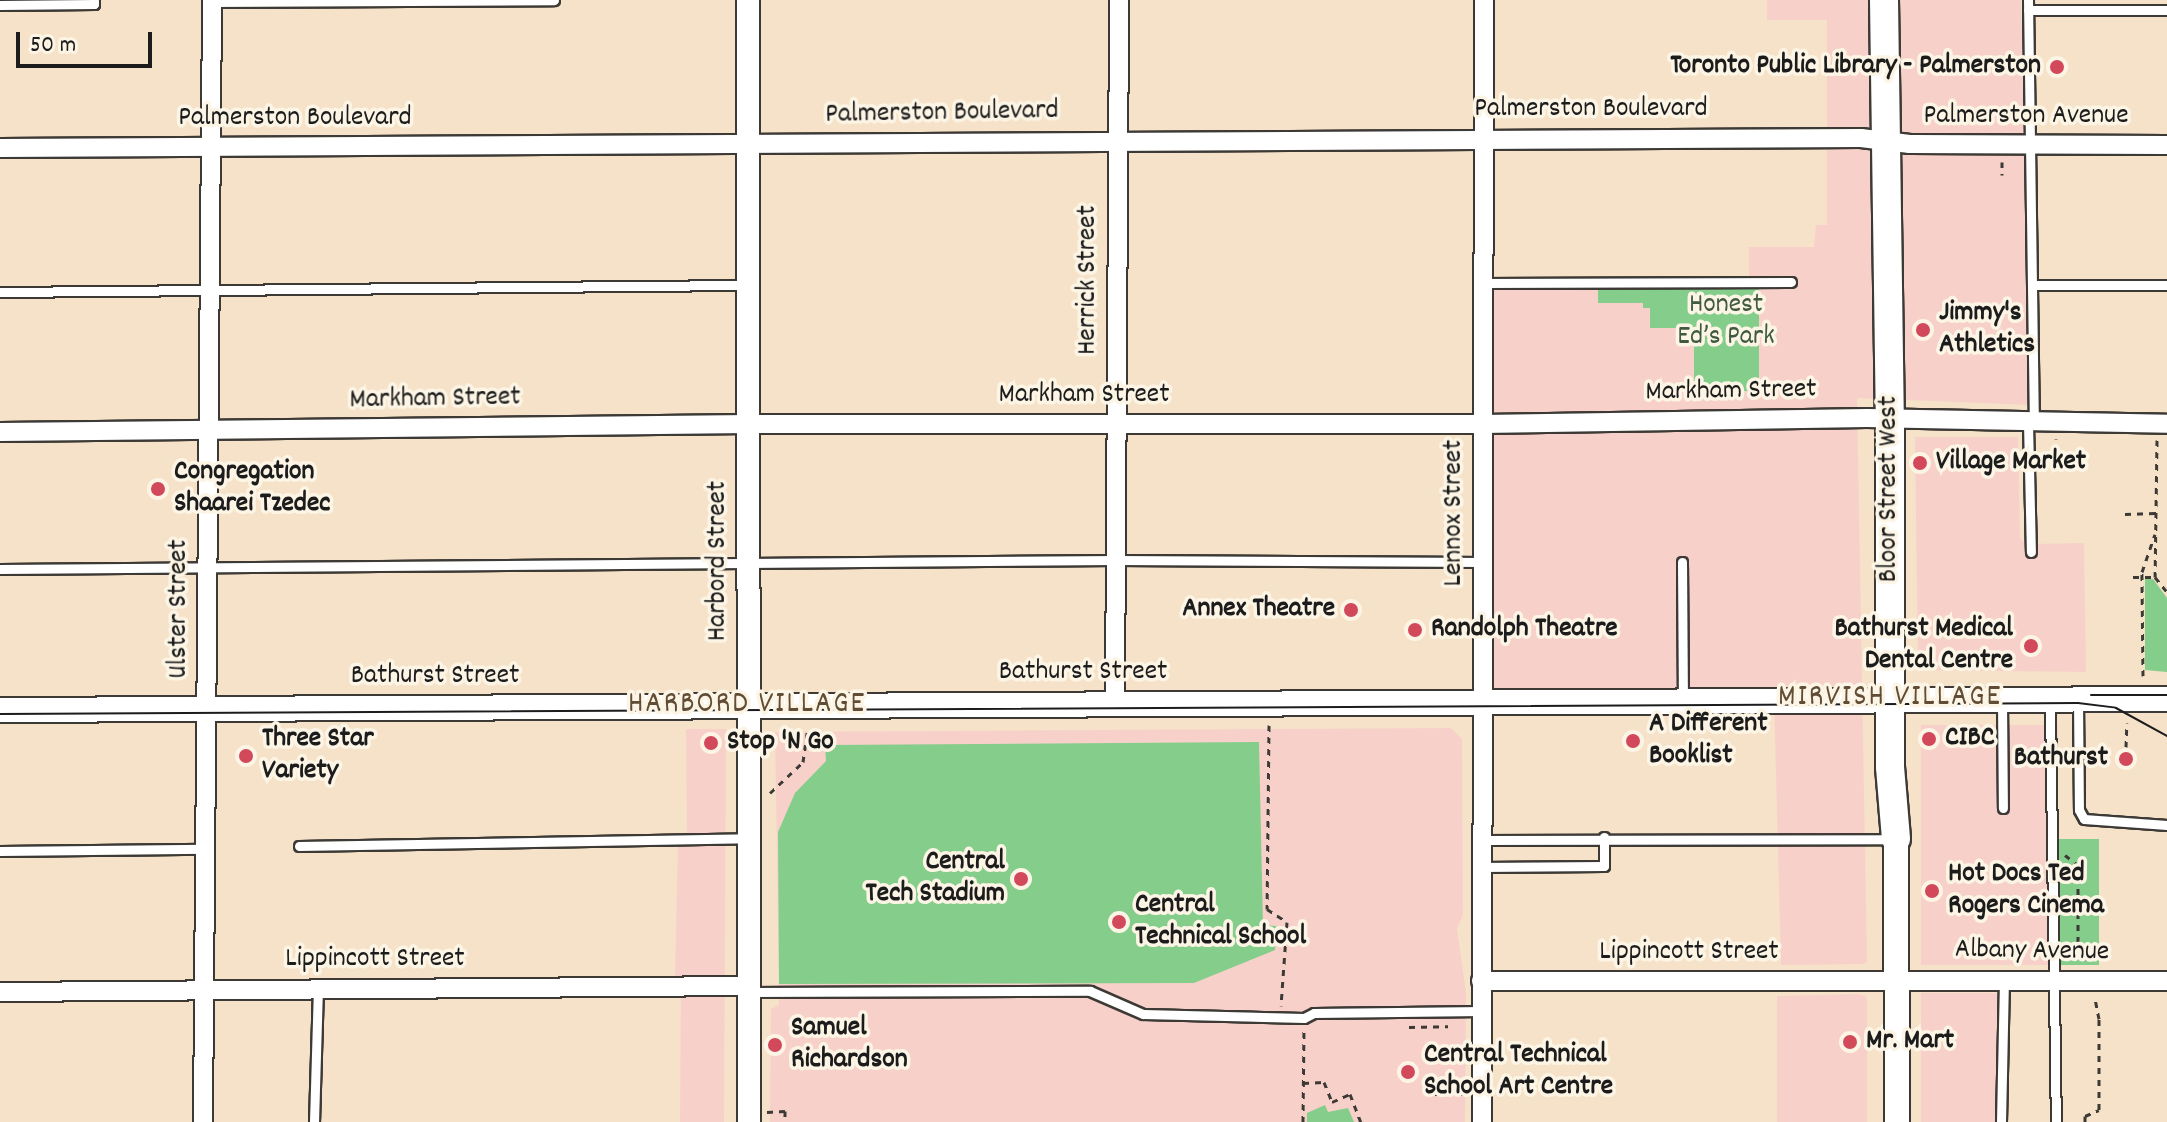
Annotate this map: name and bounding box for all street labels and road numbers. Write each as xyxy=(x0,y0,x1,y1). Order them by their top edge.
street label: Palmerston Boulevard xyxy=(1474,93,1708,127)
street label: Palmerston Boulevard xyxy=(825,95,1059,133)
street label: Palmerston Avenue xyxy=(1924,100,2128,134)
street label: Palmerston Boulevard xyxy=(178,102,412,136)
street label: Herrick Street xyxy=(1072,205,1106,355)
street label: Markham Street xyxy=(1645,374,1817,410)
street label: Markham Street xyxy=(998,379,1170,413)
street label: Markham Street xyxy=(349,382,521,418)
street label: Bloor Street West xyxy=(1873,396,1907,582)
street label: Lennox Street xyxy=(1438,440,1472,586)
street label: Harbord Street xyxy=(702,481,736,641)
street label: Ulster Street xyxy=(163,539,197,679)
street label: Bathurst Street xyxy=(999,656,1167,690)
street label: Bathurst Street xyxy=(351,660,519,694)
street label: Albany Avenue xyxy=(1954,934,2110,970)
street label: Lippincott Street xyxy=(1599,936,1779,970)
street label: Lippincott Street xyxy=(285,943,465,977)

